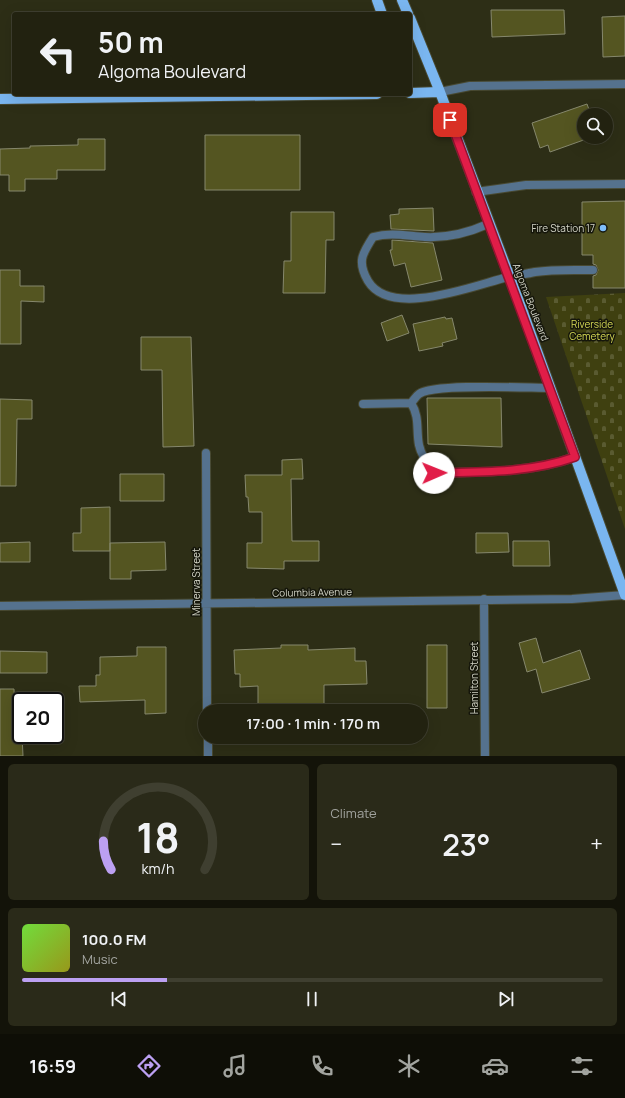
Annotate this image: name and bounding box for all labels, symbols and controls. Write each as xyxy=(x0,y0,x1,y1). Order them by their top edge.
text: 50 m xyxy=(98,23,164,61)
icon: left xyxy=(32,28,84,80)
text: Algoma Boulevard xyxy=(98,59,246,83)
pin xyxy=(433,103,467,137)
map controls xyxy=(577,108,613,144)
button: search xyxy=(577,108,613,144)
icon: arrive xyxy=(439,109,461,131)
place label: Fire Station 17 xyxy=(531,221,595,235)
marker: Fire Station 17 xyxy=(598,223,608,233)
street label: Algoma Boulevard xyxy=(510,261,552,343)
park label: Riverside Cemetery xyxy=(569,317,616,343)
position arrow xyxy=(413,452,455,494)
street label: Minerva Street xyxy=(189,548,203,616)
street label: Columbia Avenue xyxy=(272,584,352,600)
street label: Hamilton Street xyxy=(467,642,481,714)
speed limit sign: 20 xyxy=(12,692,64,744)
text: 17:00 · 1 min · 170 m xyxy=(246,713,380,734)
text: Climate xyxy=(331,804,377,822)
text: 18 xyxy=(136,809,180,865)
text: 23° xyxy=(442,824,490,865)
text: − xyxy=(331,829,342,859)
text: + xyxy=(590,829,603,859)
text: km/h xyxy=(142,859,175,878)
text: 100.0 FM xyxy=(82,929,146,950)
text: Music xyxy=(82,950,118,968)
icon: previous xyxy=(108,988,130,1010)
icon: pause xyxy=(301,988,323,1010)
icon: next xyxy=(495,988,517,1010)
icon: directions xyxy=(135,1052,163,1080)
icon: music xyxy=(221,1052,249,1080)
icon: phone xyxy=(308,1052,336,1080)
icon: climate xyxy=(395,1052,423,1080)
icon: car xyxy=(481,1052,509,1080)
icon: filters xyxy=(568,1052,596,1080)
text: 16:59 xyxy=(29,1054,76,1078)

